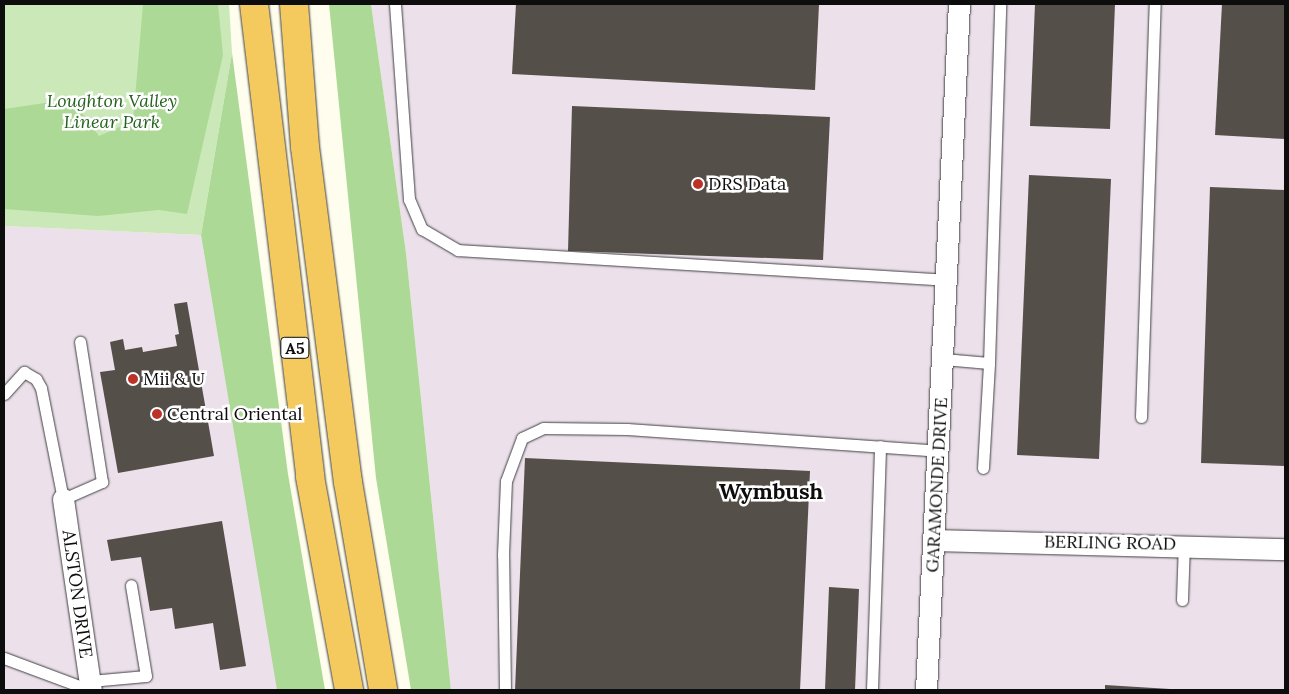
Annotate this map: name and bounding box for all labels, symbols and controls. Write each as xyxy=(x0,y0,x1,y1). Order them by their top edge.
park label: Loughton Valley Linear Park xyxy=(47,91,177,134)
place label: DRS Data xyxy=(708,173,786,195)
marker: DRS Data xyxy=(692,178,704,190)
road number: A5 xyxy=(280,334,310,362)
place label: Mii & U xyxy=(143,368,205,390)
marker: Mii & U xyxy=(127,373,139,385)
street label: GARAMONDE DRIVE xyxy=(922,397,952,573)
place label: Central Oriental xyxy=(167,403,302,425)
marker: Central Oriental xyxy=(151,408,163,420)
district label: Wymbush xyxy=(719,479,823,505)
street label: ALSTON DRIVE xyxy=(57,528,97,660)
street label: BERLING ROAD xyxy=(1044,531,1176,555)

